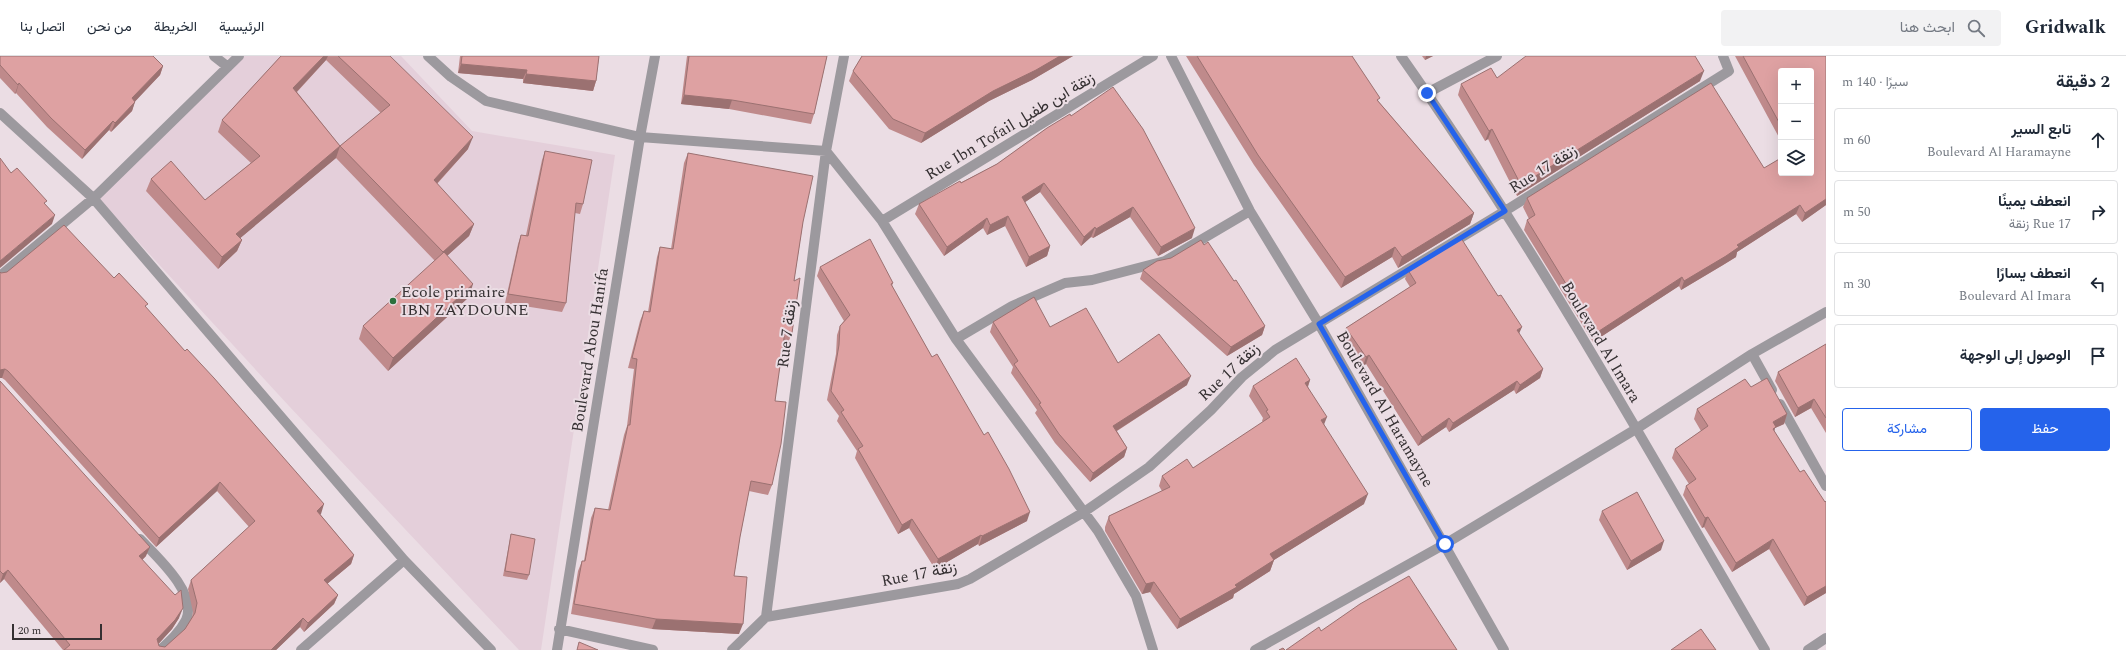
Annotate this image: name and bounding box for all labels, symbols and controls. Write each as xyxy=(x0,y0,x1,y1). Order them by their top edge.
search box xyxy=(1721,10,2001,46)
text: Gridwalk xyxy=(2025,13,2106,42)
text: اتصل بنا xyxy=(20,16,65,37)
text: من نحن xyxy=(87,16,132,37)
text: الخريطة xyxy=(154,16,197,37)
text: الرئيسية xyxy=(219,16,264,37)
text: ابحث هنا xyxy=(1900,16,1955,39)
icon: search xyxy=(1965,17,1987,39)
street label: Rue Ibn Tofail زنقة ابن طفيل xyxy=(921,66,1099,186)
map controls xyxy=(1778,68,1814,176)
button: + xyxy=(1778,68,1814,104)
text: 2 دقيقة xyxy=(2056,69,2110,95)
text: سيرًا · 140 m xyxy=(1842,72,1908,92)
route end xyxy=(1418,84,1436,102)
button: − xyxy=(1778,104,1814,140)
text: تابع السير xyxy=(2011,118,2071,141)
icon: ahead xyxy=(2087,129,2109,151)
text: 60 m xyxy=(1843,130,1870,150)
street label: Rue 17 زنقة xyxy=(1504,139,1582,199)
button: layers xyxy=(1778,140,1814,176)
text: Boulevard Al Haramayne xyxy=(1927,142,2071,162)
text: انعطف يمينًا xyxy=(1998,190,2071,213)
icon: right xyxy=(2087,201,2109,223)
text: 50 m xyxy=(1843,202,1870,222)
text: Rue 17 زنقة xyxy=(2009,214,2071,234)
text: انعطف يسارًا xyxy=(1996,262,2071,285)
street label: Boulevard Abou Hanifa xyxy=(565,266,615,434)
icon: left xyxy=(2087,273,2109,295)
text: 30 m xyxy=(1843,274,1870,294)
street label: Boulevard Al Imara xyxy=(1555,277,1647,408)
place label: Ecole primaire IBN ZAYDOUNE xyxy=(401,280,528,322)
text: Boulevard Al Imara xyxy=(1959,286,2071,306)
marker: Ecole primaire IBN ZAYDOUNE xyxy=(388,296,398,306)
street label: Rue 7 زنقة xyxy=(771,299,803,369)
street label: Boulevard Al Haramayne xyxy=(1330,326,1440,492)
street label: Rue 17 زنقة xyxy=(1193,337,1265,407)
text: الوصول إلى الوجهة xyxy=(1960,344,2071,367)
icon: arrive xyxy=(2087,345,2109,367)
button: مشاركة xyxy=(1842,408,1972,451)
button: حفظ xyxy=(1980,408,2110,451)
route start xyxy=(1436,535,1454,553)
street label: Rue 17 زنقة xyxy=(879,555,959,593)
scale bar xyxy=(12,622,102,641)
text: 20 m xyxy=(18,622,41,639)

